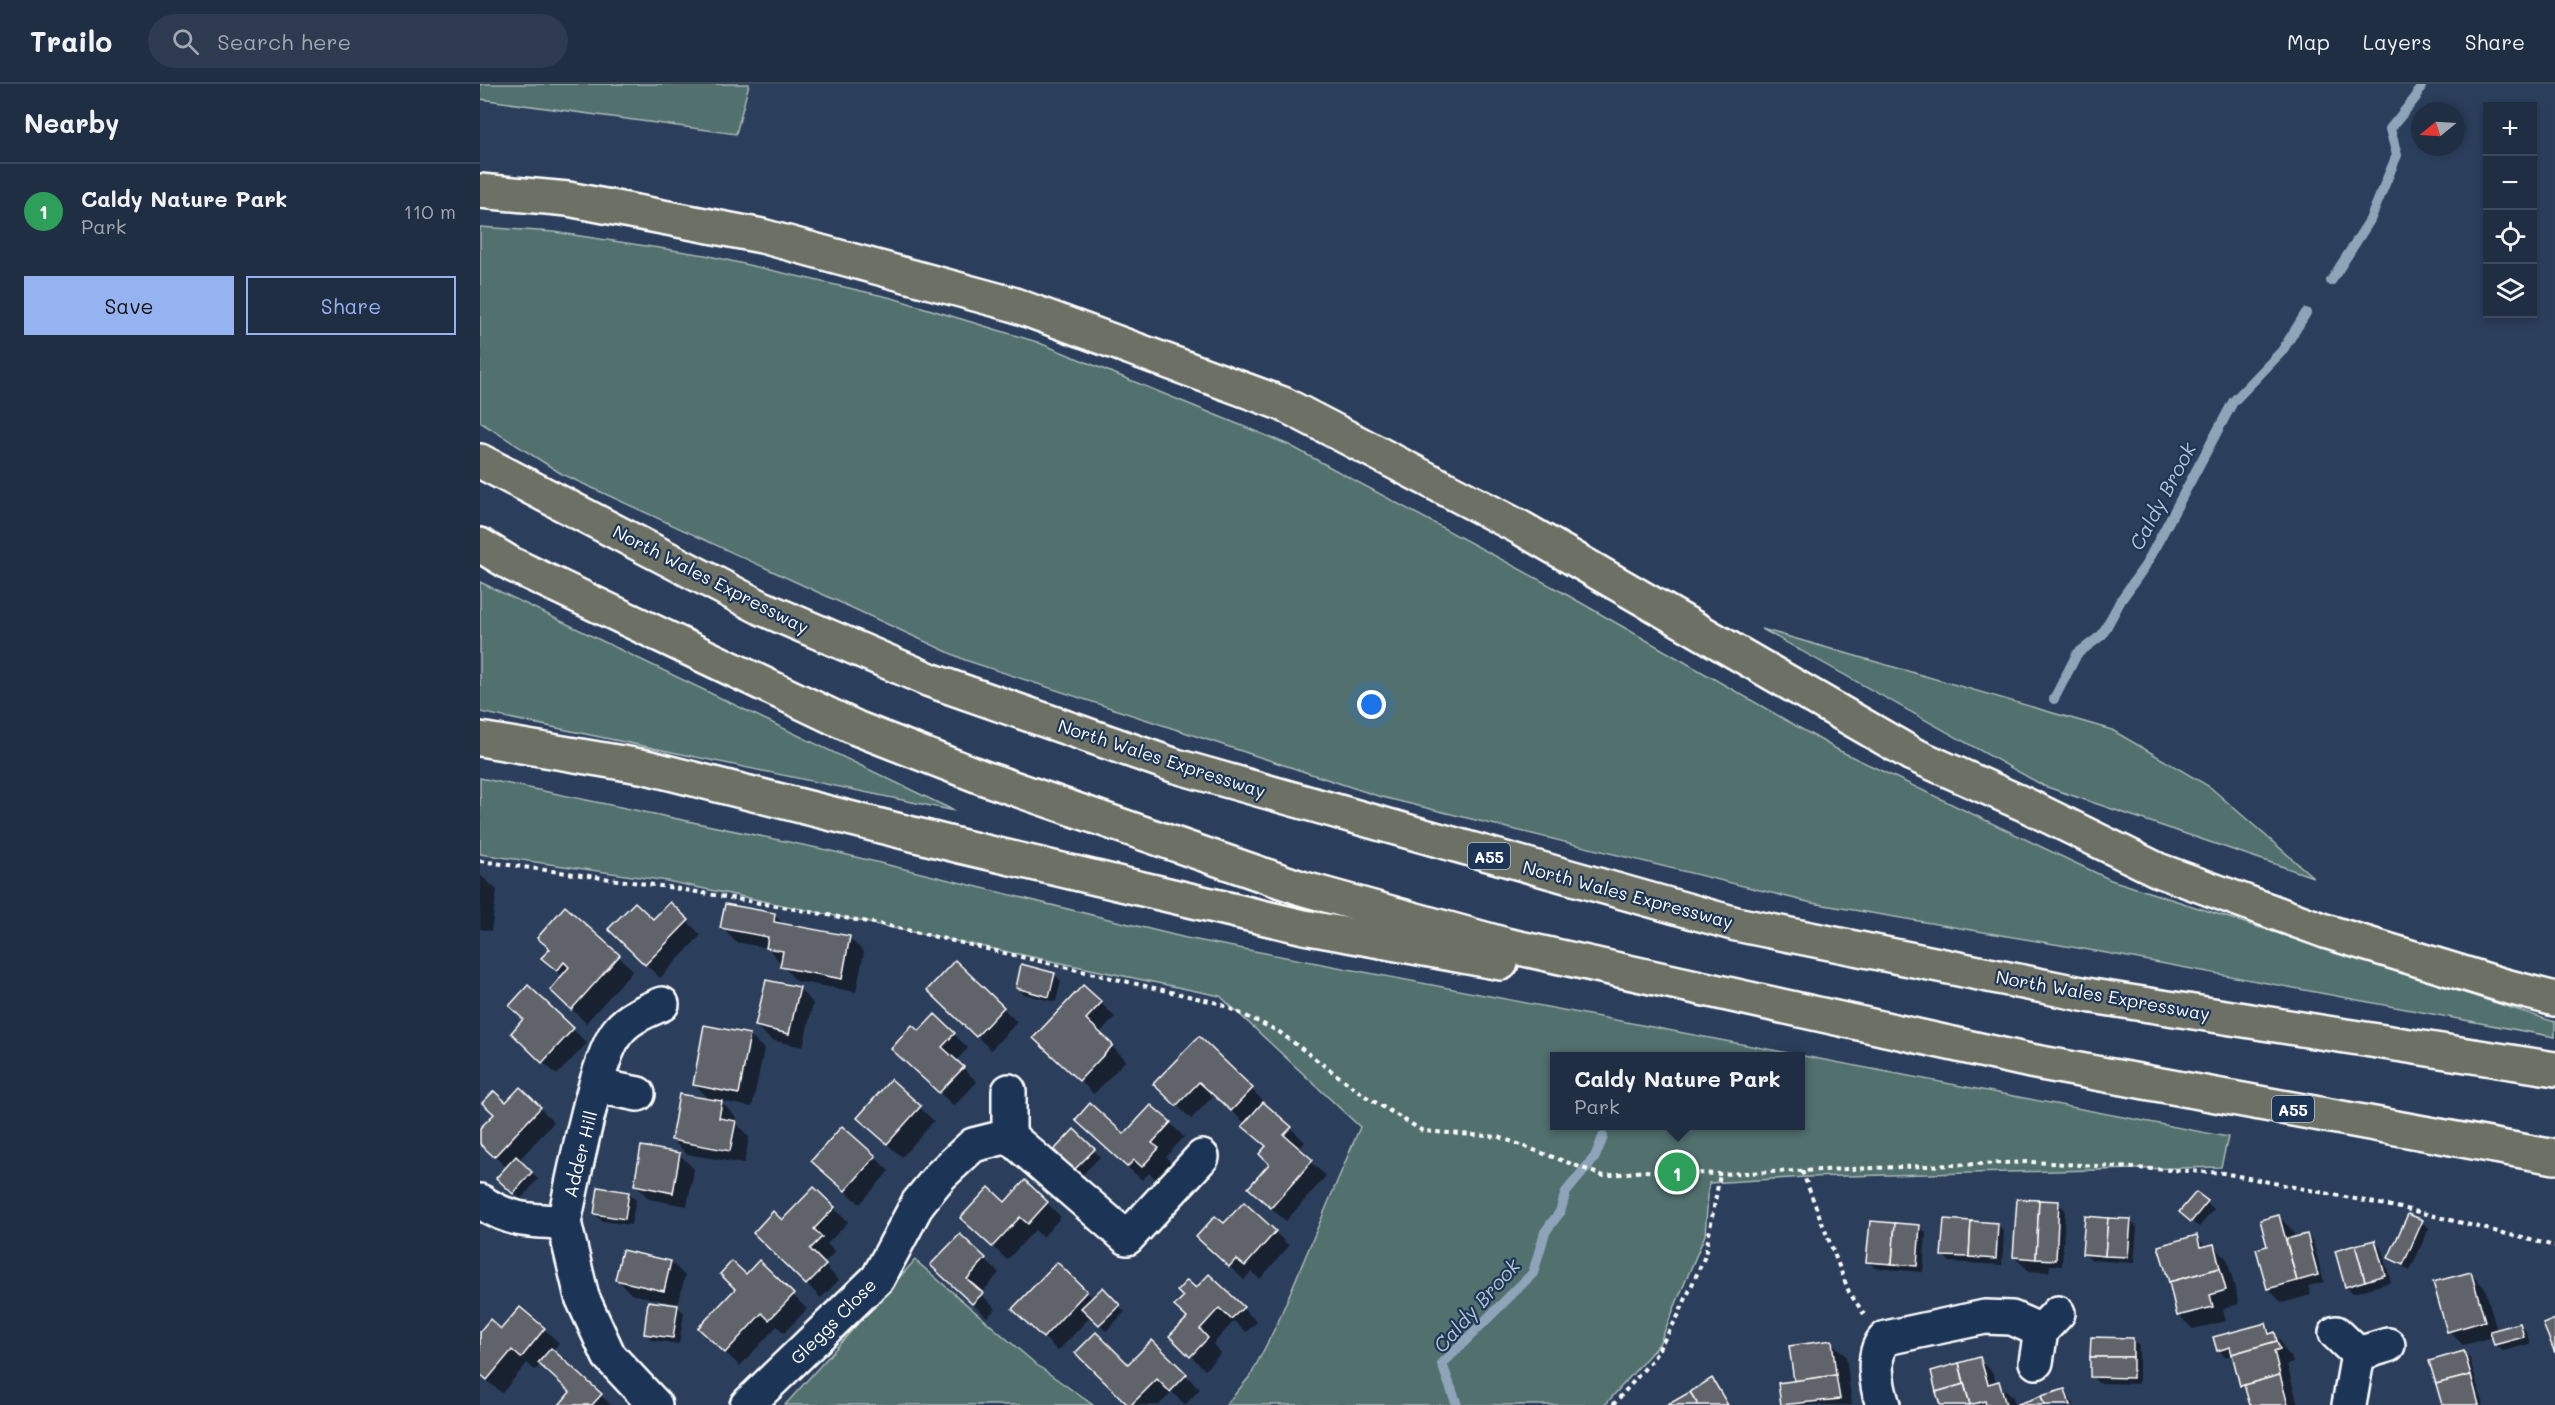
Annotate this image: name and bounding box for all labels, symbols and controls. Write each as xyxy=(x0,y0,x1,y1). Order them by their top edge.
search box xyxy=(148,14,568,68)
text: Trailo xyxy=(30,23,112,59)
icon: search xyxy=(169,25,202,58)
text: Search here xyxy=(217,27,351,56)
text: Map xyxy=(2287,28,2330,55)
text: Layers xyxy=(2363,28,2432,55)
text: Share xyxy=(2465,28,2525,55)
north arrow xyxy=(2411,102,2465,156)
map controls xyxy=(2483,102,2537,318)
button: + xyxy=(2483,102,2537,156)
text: Nearby xyxy=(24,106,119,140)
button: − xyxy=(2483,156,2537,210)
text: Caldy Nature Park xyxy=(81,184,287,213)
text: 1 xyxy=(39,198,48,224)
text: 110 m xyxy=(403,198,456,224)
button: locate xyxy=(2483,210,2537,264)
text: Park xyxy=(81,213,126,239)
button: layers xyxy=(2483,264,2537,318)
button: Save xyxy=(24,276,234,335)
button: Share xyxy=(246,276,456,335)
water label: Caldy Brook xyxy=(2123,437,2201,554)
street label: North Wales Expressway xyxy=(609,519,813,639)
your location xyxy=(1357,690,1386,719)
street label: North Wales Expressway xyxy=(1055,713,1269,803)
road number: A55 xyxy=(1468,843,1510,869)
street label: North Wales Expressway xyxy=(1520,854,1736,934)
street label: North Wales Expressway xyxy=(1994,964,2212,1026)
popup xyxy=(1550,1052,1805,1130)
text: Caldy Nature Park xyxy=(1574,1064,1781,1093)
text: Park xyxy=(1574,1093,1620,1119)
road number: A55 xyxy=(2272,1096,2314,1122)
street label: Adder Hill xyxy=(558,1108,602,1200)
pin: 1 xyxy=(1658,1150,1696,1194)
water label: Caldy Brook xyxy=(1427,1252,1525,1358)
street label: Gleggs Close xyxy=(785,1273,881,1369)

